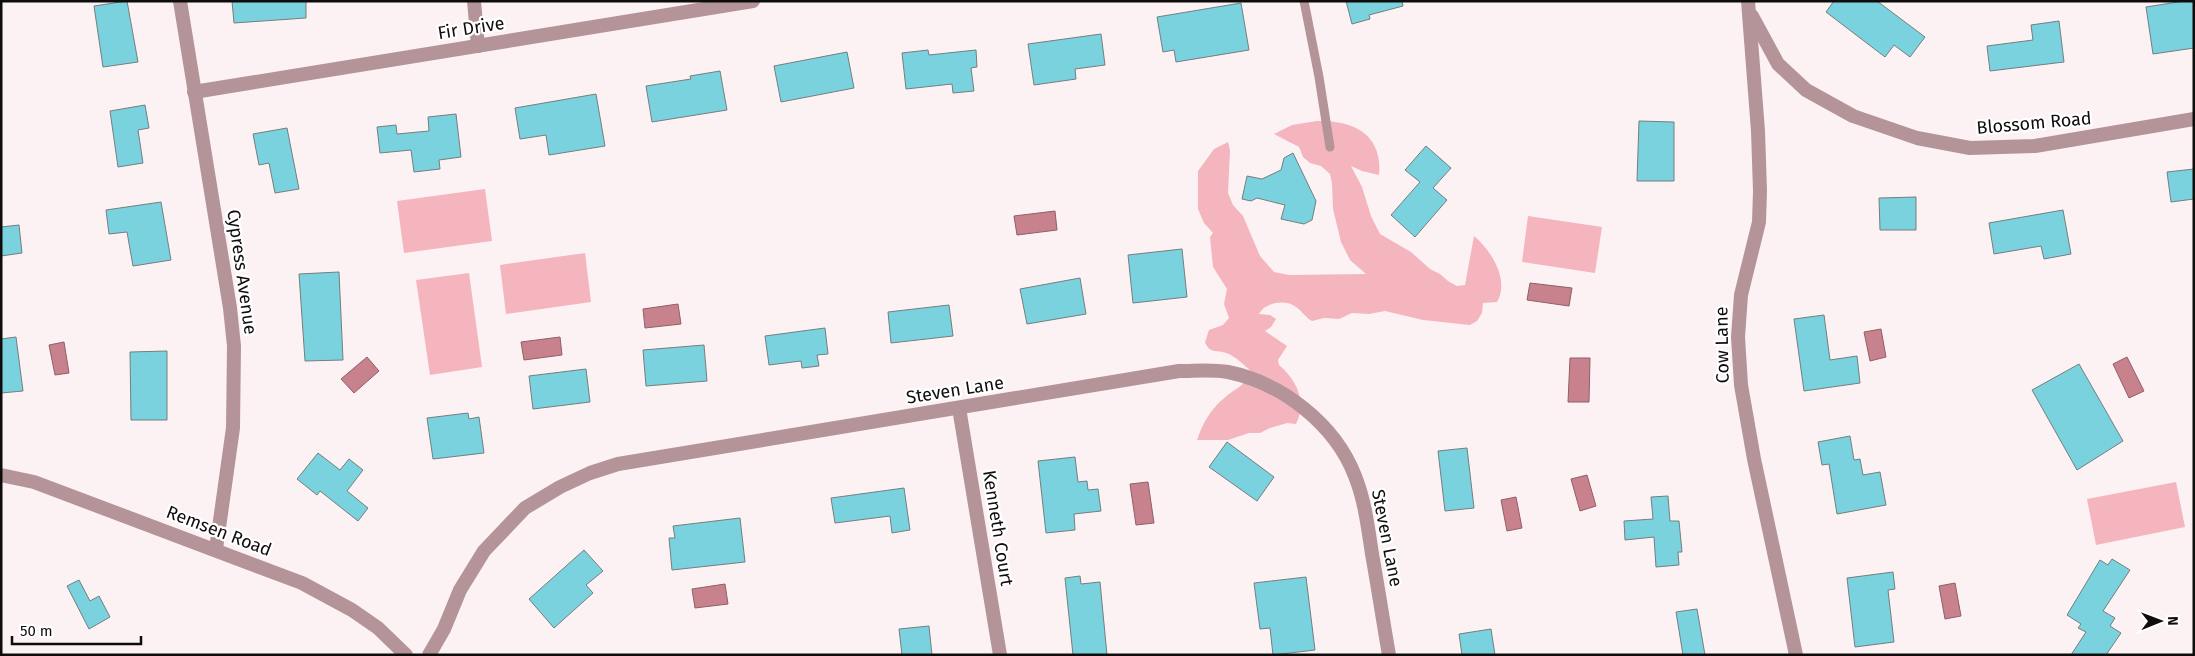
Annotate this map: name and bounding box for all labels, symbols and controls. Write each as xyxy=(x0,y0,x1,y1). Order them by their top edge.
street label: Fir Drive xyxy=(436,12,506,44)
street label: Blossom Road xyxy=(1976,107,2092,139)
street label: Cypress Avenue xyxy=(222,208,262,336)
street label: Cow Lane xyxy=(1710,306,1734,384)
street label: Steven Lane xyxy=(905,371,1005,409)
street label: Kenneth Court xyxy=(978,468,1018,588)
street label: Steven Lane xyxy=(1367,487,1407,589)
street label: Remsen Road xyxy=(163,501,275,561)
north arrow xyxy=(2135,596,2185,646)
scale bar xyxy=(12,614,141,646)
text: N xyxy=(2164,616,2181,626)
text: 50 m xyxy=(20,622,53,640)

